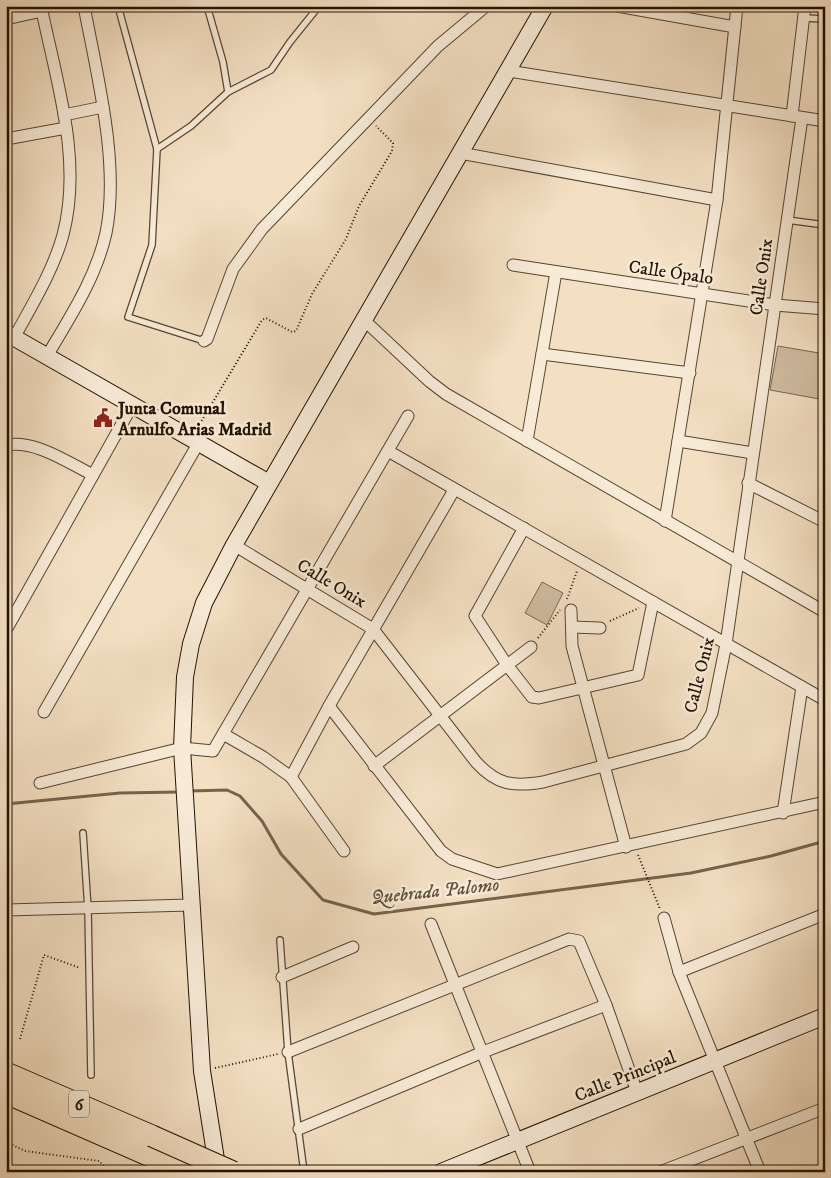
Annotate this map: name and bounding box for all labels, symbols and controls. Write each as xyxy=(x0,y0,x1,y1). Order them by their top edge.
street label: Calle Onix xyxy=(746,237,778,317)
street label: Calle Ópalo xyxy=(627,256,715,290)
place label: Junta Comunal Arnulfo Arias Madrid xyxy=(116,398,273,441)
public building icon: Junta Comunal Arnulfo Arias Madrid xyxy=(92,407,114,429)
street label: Calle Onix xyxy=(293,555,370,613)
street label: Calle Onix xyxy=(680,635,720,715)
water label: Quebrada Palomo xyxy=(370,873,500,910)
street label: Calle Principal xyxy=(572,1046,680,1107)
road number: 6 xyxy=(69,1090,89,1118)

